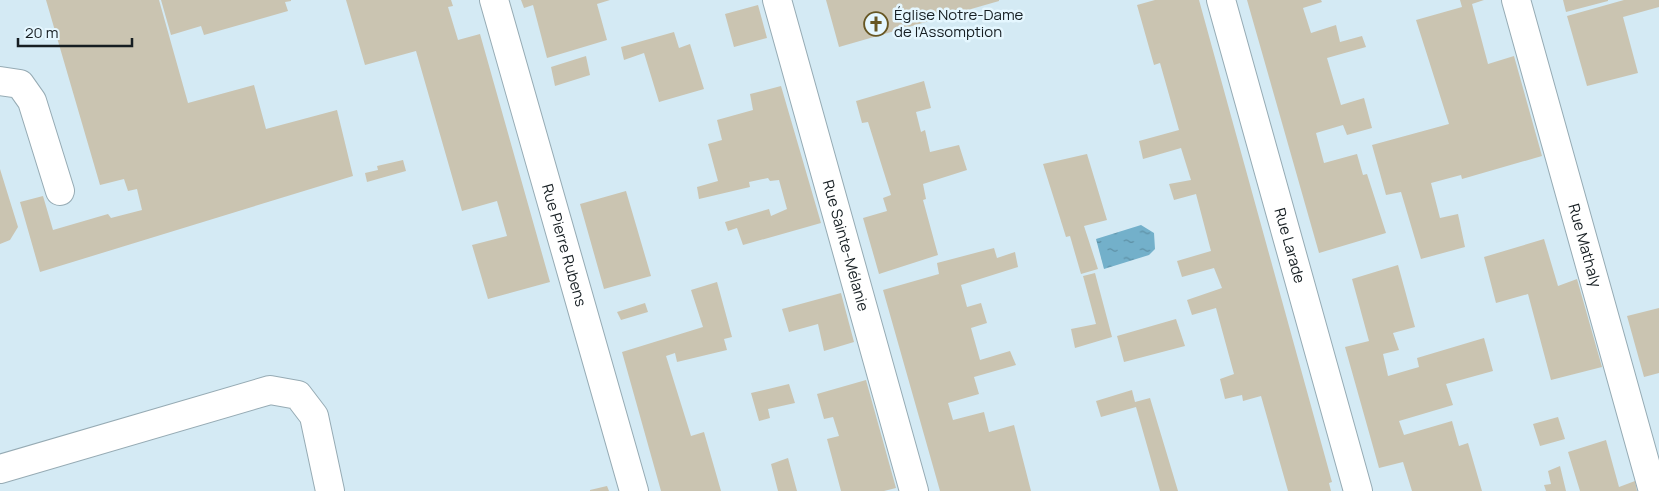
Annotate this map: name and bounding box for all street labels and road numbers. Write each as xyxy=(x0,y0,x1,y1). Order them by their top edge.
street label: Rue Sainte-Mélanie xyxy=(818,177,874,314)
street label: Rue Pierre Rubens xyxy=(537,181,592,309)
street label: Rue Mathaly xyxy=(1563,201,1607,290)
street label: Rue Larade xyxy=(1270,205,1311,286)

